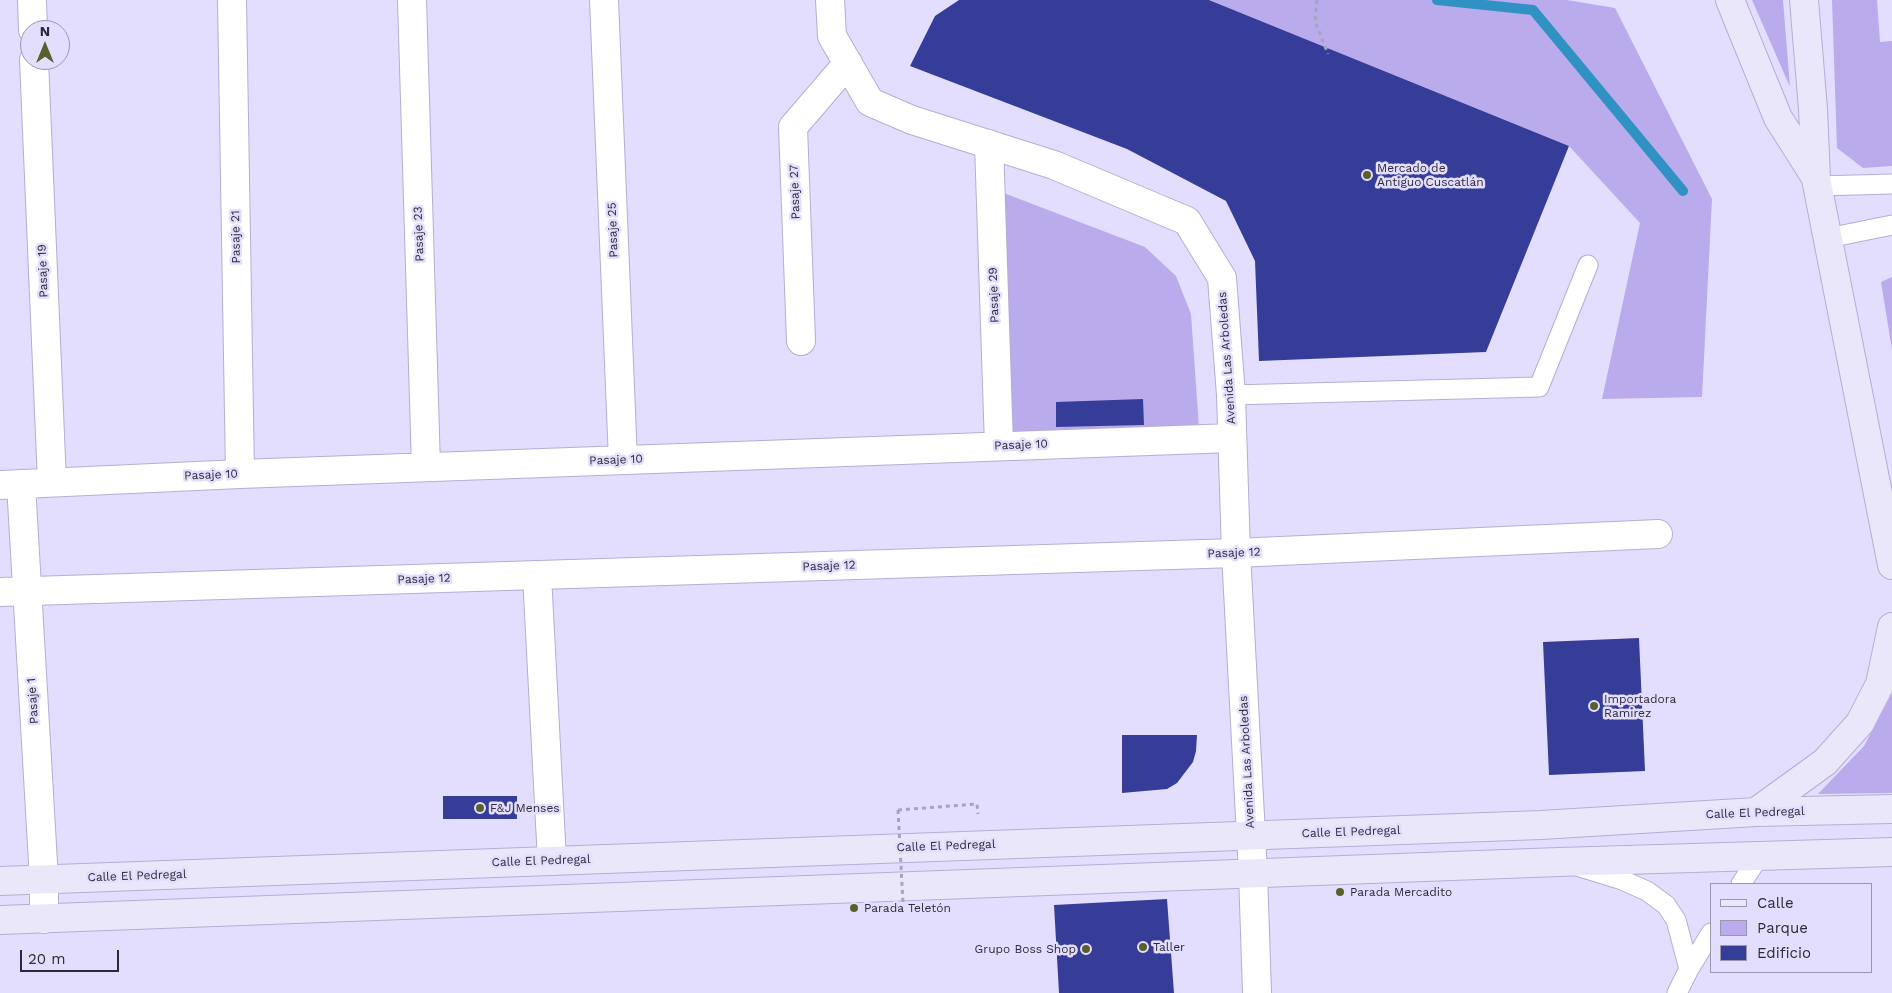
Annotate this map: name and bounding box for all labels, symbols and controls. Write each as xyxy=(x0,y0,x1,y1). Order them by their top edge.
north arrow xyxy=(20,20,70,70)
text: N xyxy=(40,23,50,39)
place label: Mercado de Antiguo Cuscatlán xyxy=(1377,161,1484,189)
street label: Pasaje 27 xyxy=(787,164,803,220)
marker: Mercado de Antiguo Cuscatlán xyxy=(1361,169,1373,181)
street label: Pasaje 25 xyxy=(605,202,621,258)
street label: Pasaje 23 xyxy=(411,206,427,262)
street label: Pasaje 21 xyxy=(228,210,244,264)
street label: Pasaje 19 xyxy=(35,244,51,298)
street label: Pasaje 29 xyxy=(986,267,1002,323)
street label: Avenida Las Arboledas xyxy=(1215,291,1239,425)
street label: Pasaje 10 xyxy=(994,437,1048,453)
street label: Pasaje 10 xyxy=(589,452,643,468)
street label: Pasaje 10 xyxy=(184,467,238,483)
street label: Pasaje 12 xyxy=(1207,545,1261,561)
street label: Pasaje 12 xyxy=(802,558,856,574)
street label: Pasaje 12 xyxy=(397,571,451,587)
street label: Pasaje 1 xyxy=(24,677,42,725)
place label: Importadora Ramirez xyxy=(1604,692,1676,720)
street label: Avenida Las Arboledas xyxy=(1236,695,1258,829)
marker: Importadora Ramirez xyxy=(1588,700,1600,712)
place label: F&J Menses xyxy=(490,801,560,815)
marker: F&J Menses xyxy=(474,802,486,814)
street label: Calle El Pedregal xyxy=(1705,804,1805,822)
street label: Calle El Pedregal xyxy=(1301,823,1401,841)
street label: Calle El Pedregal xyxy=(896,837,996,855)
street label: Calle El Pedregal xyxy=(491,852,591,870)
street label: Calle El Pedregal xyxy=(87,867,187,885)
legend xyxy=(1710,883,1872,973)
place label: Parada Mercadito xyxy=(1350,885,1452,899)
marker: Parada Mercadito xyxy=(1334,886,1346,898)
text: Calle xyxy=(1757,894,1794,912)
place label: Parada Teletón xyxy=(864,901,951,915)
marker: Parada Teletón xyxy=(848,902,860,914)
text: Parque xyxy=(1757,919,1808,937)
scale bar xyxy=(22,940,121,972)
place label: Taller xyxy=(1153,940,1185,954)
marker: Taller xyxy=(1137,941,1149,953)
place label: Grupo Boss Shop xyxy=(975,942,1076,956)
marker: Grupo Boss Shop xyxy=(1080,943,1092,955)
text: Edificio xyxy=(1757,944,1811,962)
text: 20 m xyxy=(28,950,66,968)

